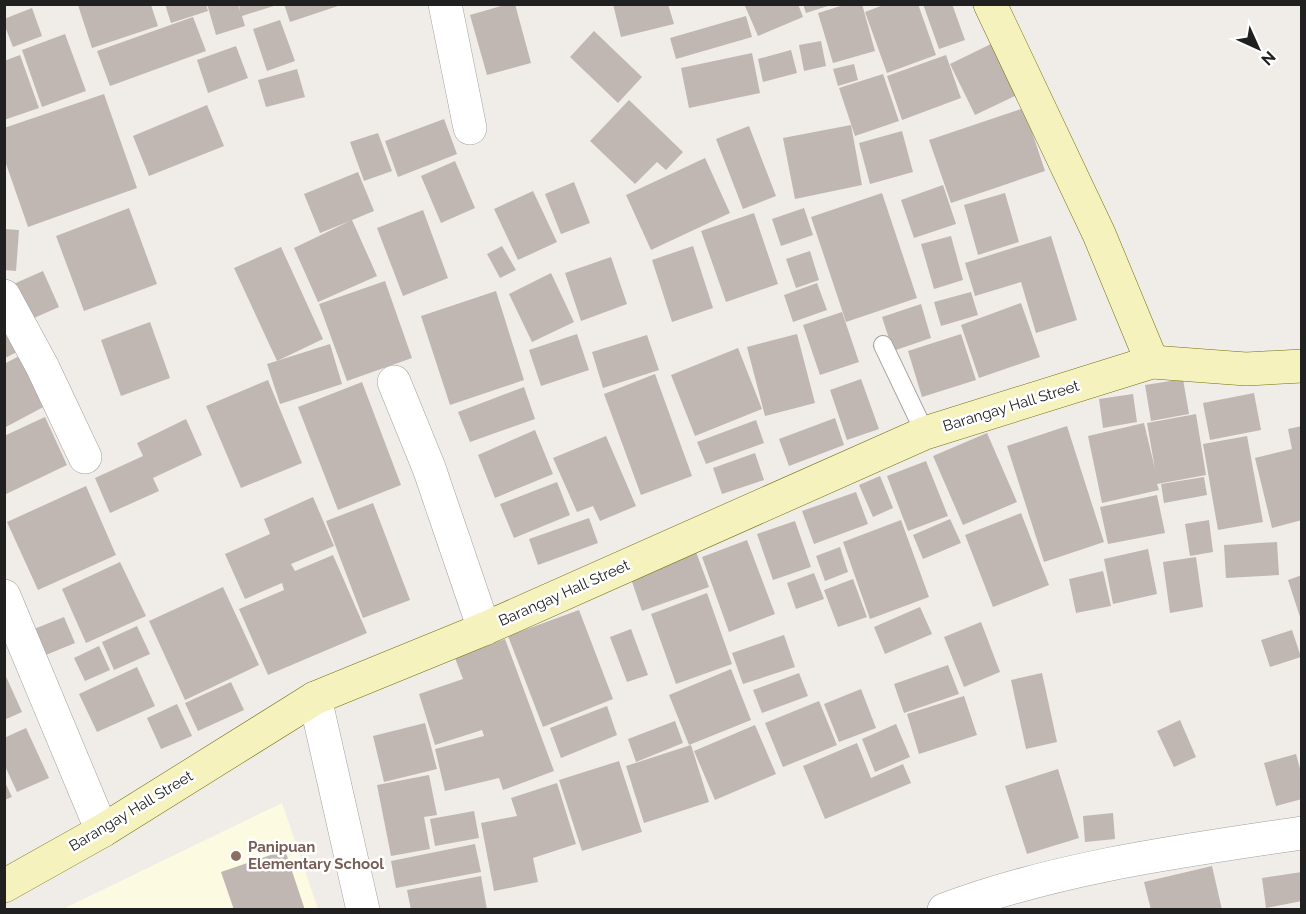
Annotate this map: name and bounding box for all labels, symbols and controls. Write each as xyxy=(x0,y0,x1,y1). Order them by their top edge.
north arrow xyxy=(1228,18,1288,78)
text: N xyxy=(1257,47,1279,69)
street label: Barangay Hall Street xyxy=(941,377,1081,435)
street label: Barangay Hall Street xyxy=(496,556,632,630)
street label: Barangay Hall Street xyxy=(66,767,196,855)
place label: Panipuan Elementary School xyxy=(248,838,384,873)
marker: Panipuan Elementary School xyxy=(229,849,243,863)

